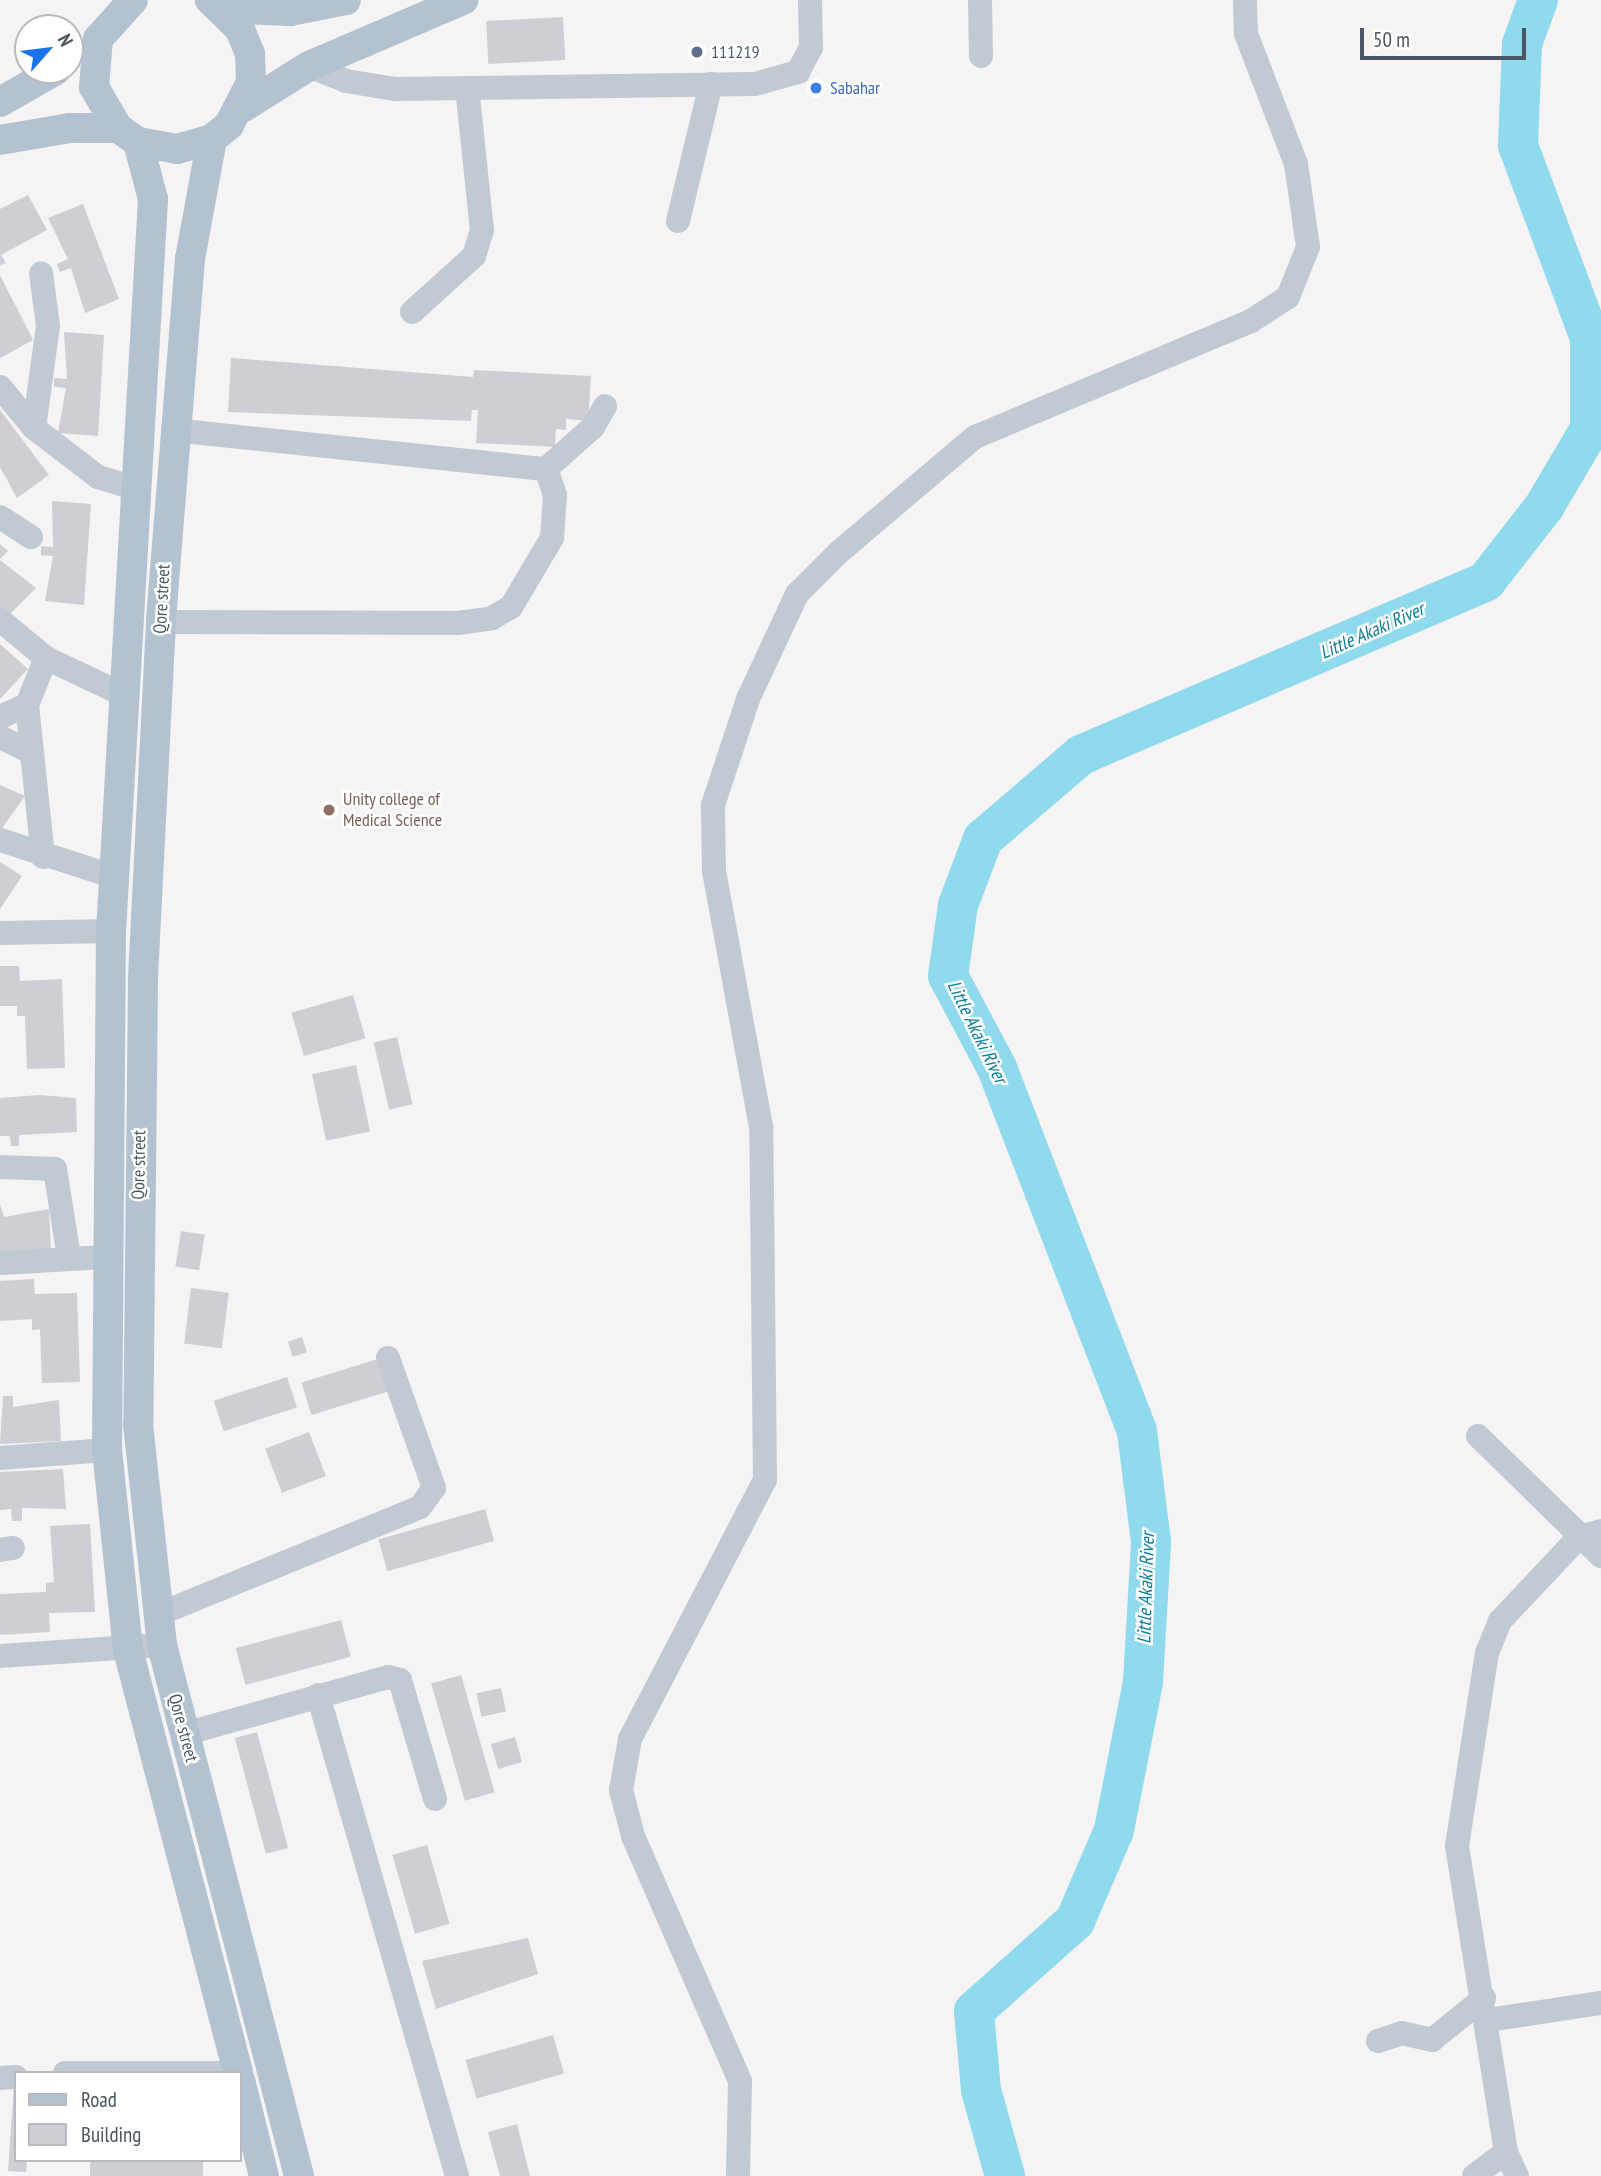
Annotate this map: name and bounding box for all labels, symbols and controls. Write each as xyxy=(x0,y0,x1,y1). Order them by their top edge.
north arrow xyxy=(14,14,84,84)
scale bar xyxy=(1363,14,1529,58)
text: 50 m xyxy=(1373,26,1410,53)
text: N xyxy=(53,30,79,50)
place label: 111219 xyxy=(711,41,760,63)
marker: 111219 xyxy=(689,44,705,60)
place label: Sabahar xyxy=(830,77,880,99)
marker: Sabahar xyxy=(808,80,824,96)
street label: Qore street xyxy=(149,564,175,634)
water label: Little Akaki River xyxy=(1316,598,1428,664)
place label: Unity college of Medical Science xyxy=(343,789,442,832)
marker: Unity college of Medical Science xyxy=(321,802,337,818)
water label: Little Akaki River xyxy=(942,977,1012,1087)
street label: Qore street xyxy=(128,1130,150,1200)
water label: Little Akaki River xyxy=(1133,1532,1159,1644)
street label: Qore street xyxy=(164,1692,202,1764)
legend xyxy=(14,2071,242,2162)
text: Road xyxy=(81,2086,117,2113)
text: Building xyxy=(81,2121,141,2148)

